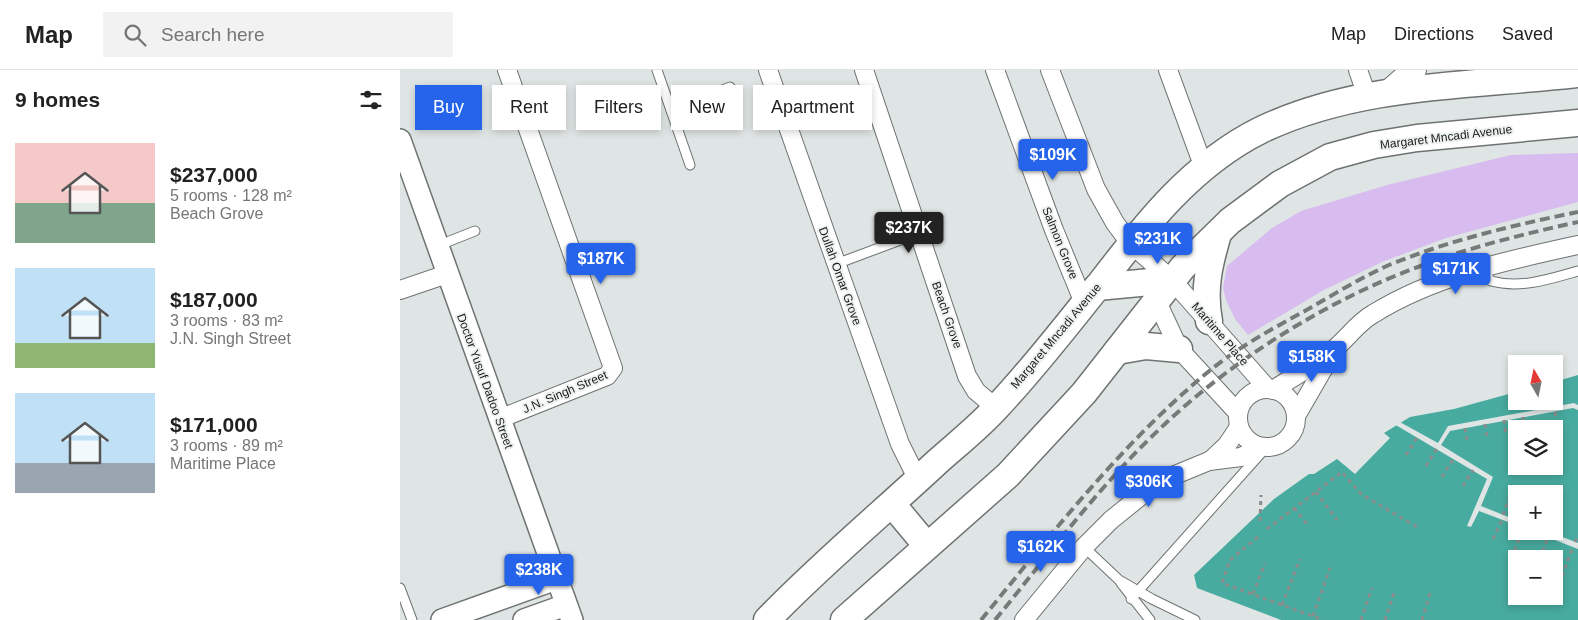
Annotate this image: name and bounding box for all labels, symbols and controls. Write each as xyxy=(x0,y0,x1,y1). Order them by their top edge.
search box xyxy=(103,12,453,57)
text: Map xyxy=(25,21,73,48)
icon: search xyxy=(121,21,149,49)
text: Search here xyxy=(161,24,265,45)
text: Map xyxy=(1331,24,1366,44)
text: Directions xyxy=(1394,24,1474,44)
text: Saved xyxy=(1502,24,1553,44)
chip: Buy xyxy=(415,85,482,130)
chip: Rent xyxy=(492,85,566,130)
chip: Filters xyxy=(576,85,661,130)
chip: New xyxy=(671,85,743,130)
chip: Apartment xyxy=(753,85,872,130)
icon: filters xyxy=(357,86,385,114)
text: 9 homes xyxy=(15,88,100,111)
street label: Margaret Mncadi Avenue xyxy=(1379,122,1513,152)
pin: $109K xyxy=(1018,138,1088,181)
text: $109K xyxy=(1029,146,1077,163)
icon: home xyxy=(55,163,115,223)
text: $237,000 xyxy=(170,163,258,186)
text: 5 rooms · 128 m² xyxy=(170,187,292,204)
text: Beach Grove xyxy=(170,205,263,222)
street label: Salmon Grove xyxy=(1039,205,1081,281)
pin: $237K xyxy=(874,212,944,254)
text: $237K xyxy=(885,219,933,236)
pin: $231K xyxy=(1123,222,1193,265)
street label: Dullah Omar Grove xyxy=(816,225,864,327)
text: $231K xyxy=(1134,230,1182,247)
pin: $187K xyxy=(566,242,636,285)
text: $187K xyxy=(577,250,625,267)
pin: $171K xyxy=(1421,252,1491,295)
text: $171K xyxy=(1432,260,1480,277)
street label: Beach Grove xyxy=(929,280,965,351)
street label: Margaret Mncadi Avenue xyxy=(1008,280,1104,392)
icon: home xyxy=(55,288,115,348)
text: $187,000 xyxy=(170,288,258,311)
street label: Maritime Place xyxy=(1189,299,1252,369)
text: 3 rooms · 83 m² xyxy=(170,312,283,329)
street label: Doctor Yusuf Dadoo Street xyxy=(454,312,516,451)
text: J.N. Singh Street xyxy=(170,330,291,347)
pin: $158K xyxy=(1277,340,1347,383)
text: $158K xyxy=(1288,348,1336,365)
north arrow xyxy=(1508,355,1562,410)
map controls xyxy=(1508,355,1563,605)
street label: J.N. Singh Street xyxy=(521,368,610,416)
icon: home xyxy=(55,413,115,473)
text: $171,000 xyxy=(170,413,258,436)
button: layers xyxy=(1508,420,1563,475)
text: 3 rooms · 89 m² xyxy=(170,437,283,454)
text: Maritime Place xyxy=(170,455,276,472)
pin: $306K xyxy=(1114,466,1184,508)
text: $306K xyxy=(1125,473,1173,490)
button: + xyxy=(1508,485,1563,540)
pin: $162K xyxy=(1006,530,1076,573)
text: $162K xyxy=(1017,538,1065,555)
button: − xyxy=(1508,550,1563,605)
pin: $238K xyxy=(504,554,574,596)
text: $238K xyxy=(515,561,563,578)

